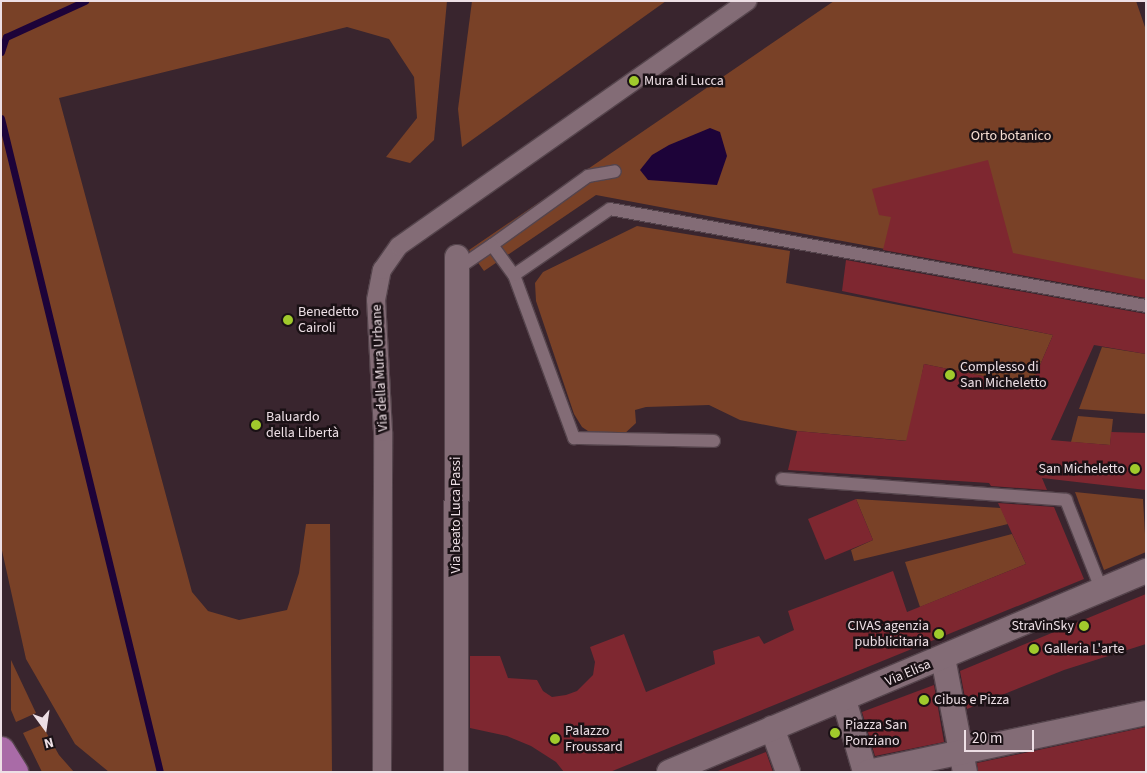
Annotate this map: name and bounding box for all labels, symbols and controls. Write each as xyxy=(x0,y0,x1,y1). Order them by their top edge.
place label: Mura di Lucca xyxy=(644,73,724,89)
marker: Mura di Lucca xyxy=(628,75,640,87)
park label: Orto botanico xyxy=(971,128,1051,144)
place label: Benedetto Cairoli xyxy=(298,304,359,336)
street label: Via della Mura Urbane xyxy=(368,304,392,432)
marker: Benedetto Cairoli xyxy=(282,314,294,326)
place label: Complesso di San Micheletto xyxy=(960,359,1047,392)
marker: Complesso di San Micheletto xyxy=(944,369,956,381)
place label: Baluardo della Libertà xyxy=(266,409,339,442)
marker: Baluardo della Libertà xyxy=(250,419,262,431)
street label: Via beato Luca Passi xyxy=(448,457,464,573)
place label: San Micheletto xyxy=(1038,461,1125,477)
marker: San Micheletto xyxy=(1129,463,1141,475)
place label: CIVAS agenzia pubblicitaria xyxy=(847,618,929,650)
place label: StraVinSky xyxy=(1012,618,1074,634)
marker: StraVinSky xyxy=(1078,620,1090,632)
marker: CIVAS agenzia pubblicitaria xyxy=(933,628,945,640)
place label: Galleria L'arte xyxy=(1044,641,1124,657)
marker: Galleria L'arte xyxy=(1028,643,1040,655)
street label: Via Elisa xyxy=(883,656,933,690)
place label: Cibus e Pizza xyxy=(934,692,1009,708)
marker: Cibus e Pizza xyxy=(918,694,930,706)
north arrow xyxy=(20,703,70,753)
place label: Piazza San Ponziano xyxy=(845,717,907,750)
scale bar xyxy=(967,720,1037,752)
place label: Palazzo Froussard xyxy=(565,723,623,756)
marker: Piazza San Ponziano xyxy=(829,727,841,739)
text: 20 m xyxy=(972,728,1002,749)
text: N xyxy=(42,732,56,753)
marker: Palazzo Froussard xyxy=(549,733,561,745)

